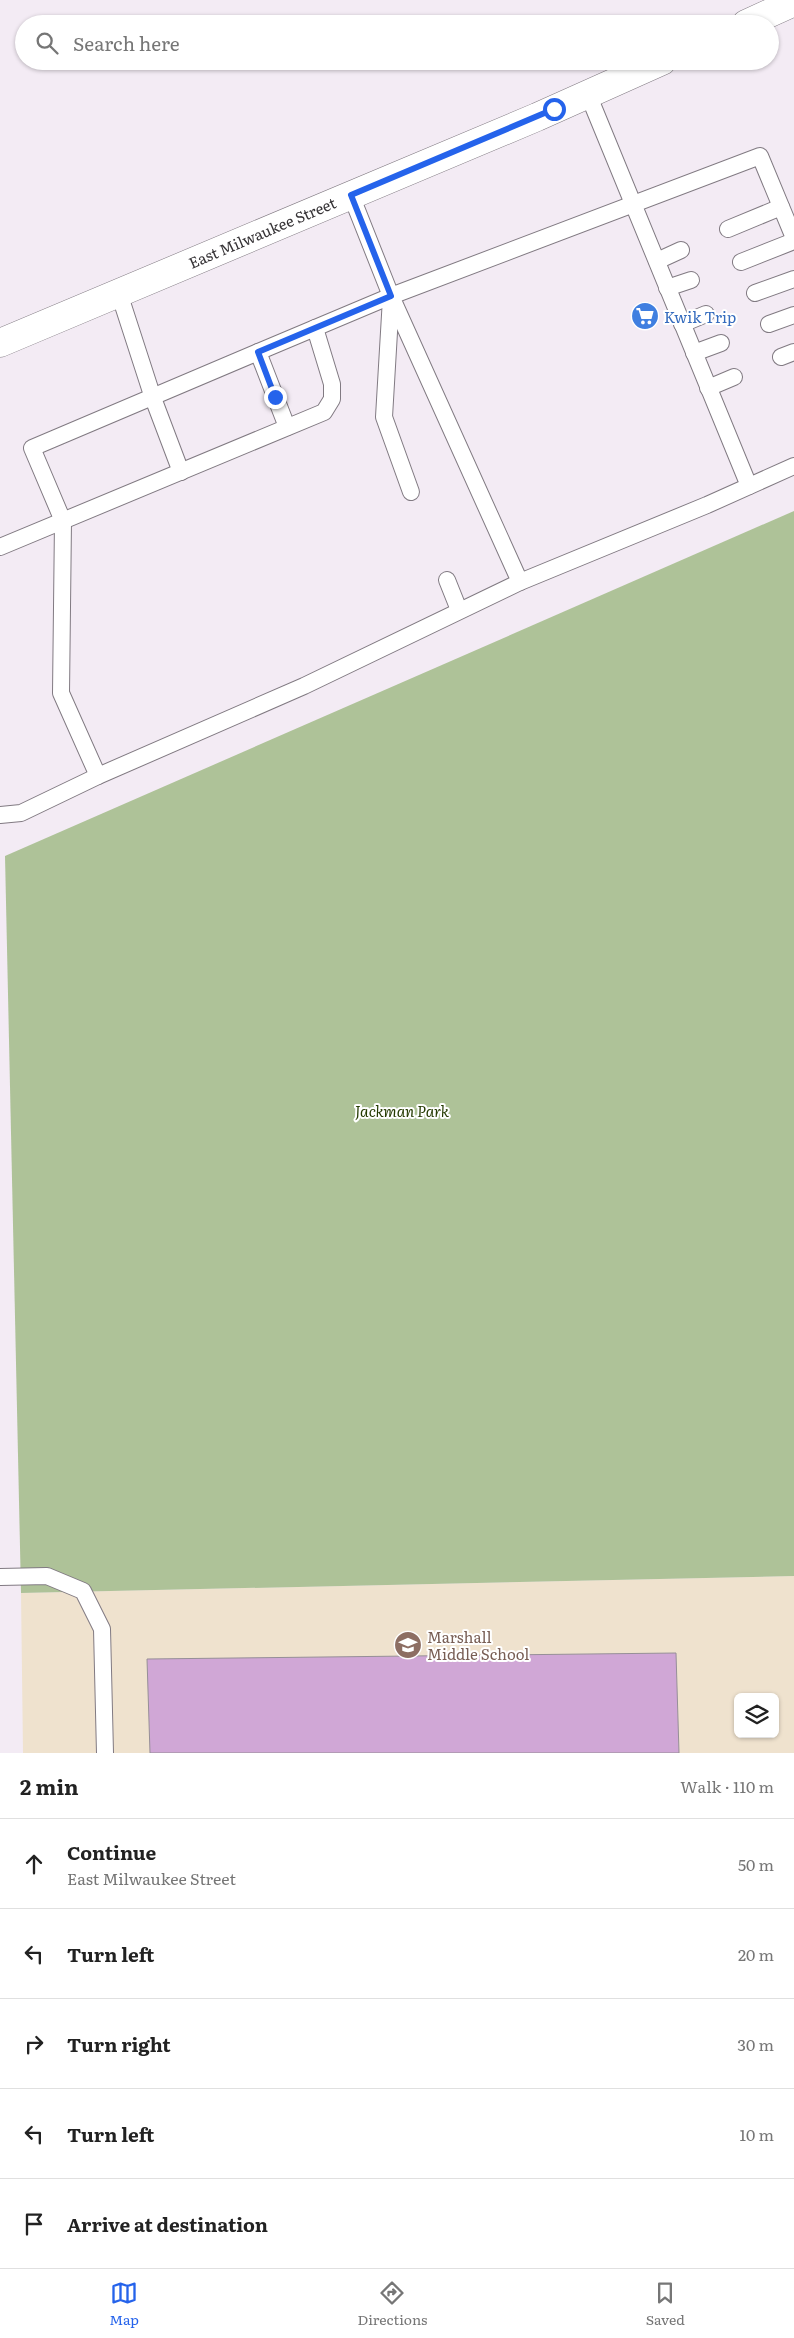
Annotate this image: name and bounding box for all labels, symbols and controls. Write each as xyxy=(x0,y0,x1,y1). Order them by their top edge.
search box xyxy=(15,15,779,70)
icon: search xyxy=(33,29,61,57)
text: Search here xyxy=(73,29,180,57)
route start xyxy=(543,98,566,121)
street label: East Milwaukee Street xyxy=(185,190,339,274)
supermarket icon: Kwik Trip xyxy=(630,301,660,331)
place label: Kwik Trip xyxy=(664,305,736,328)
route end xyxy=(264,386,287,409)
park label: Jackman Park xyxy=(355,1099,450,1122)
place label: Marshall Middle School xyxy=(427,1625,529,1665)
school or university icon: Marshall Middle School xyxy=(393,1630,423,1660)
map controls xyxy=(734,1693,779,1738)
button: layers xyxy=(734,1693,779,1738)
text: 2 min xyxy=(20,1770,79,1801)
text: Walk · 110 m xyxy=(680,1774,774,1798)
text: Continue xyxy=(67,1838,156,1866)
icon: ahead xyxy=(20,1850,48,1878)
text: 50 m xyxy=(738,1852,774,1876)
text: East Milwaukee Street xyxy=(67,1866,236,1890)
icon: left xyxy=(20,1940,48,1968)
text: Turn left xyxy=(67,1940,154,1968)
text: 20 m xyxy=(738,1942,774,1966)
icon: right xyxy=(20,2030,48,2058)
text: Turn right xyxy=(67,2030,171,2058)
text: 30 m xyxy=(737,2032,774,2056)
icon: left xyxy=(20,2120,48,2148)
text: Turn left xyxy=(67,2120,154,2148)
text: 10 m xyxy=(740,2122,774,2146)
icon: arrive xyxy=(20,2210,48,2238)
text: Arrive at destination xyxy=(67,2210,268,2238)
tab: Map xyxy=(109,2279,139,2329)
tab: Directions xyxy=(357,2279,427,2329)
tab: Saved xyxy=(646,2279,685,2329)

